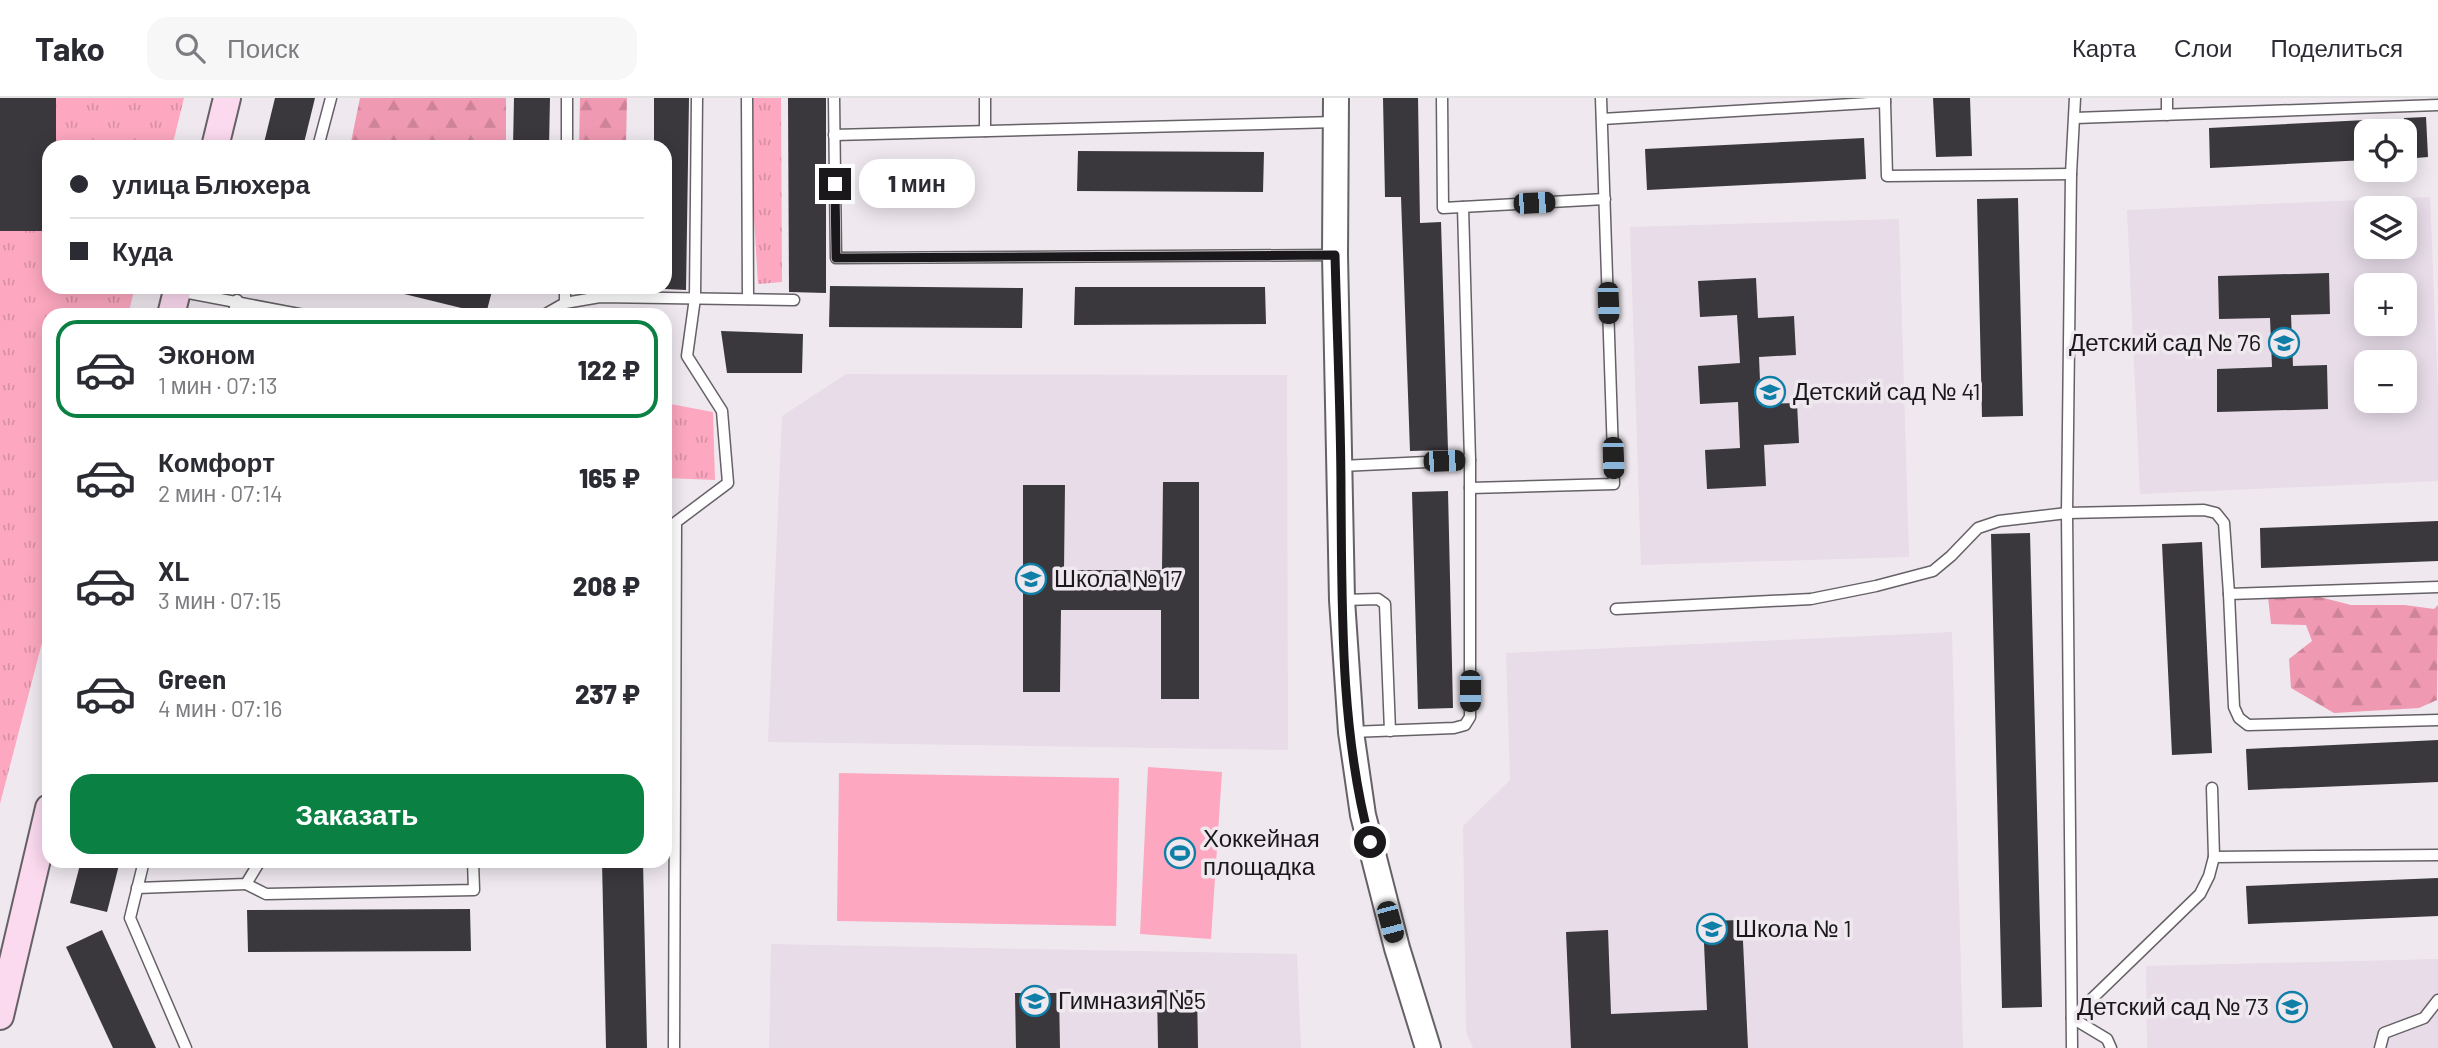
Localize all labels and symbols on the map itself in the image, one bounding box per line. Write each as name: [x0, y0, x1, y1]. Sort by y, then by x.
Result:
callout: 1 мин: [860, 160, 975, 208]
route end: [819, 168, 851, 200]
car: [1513, 191, 1556, 215]
car: [1597, 282, 1620, 324]
school or university icon: Детский сад № 76: [2267, 326, 2301, 360]
place label: Детский сад № 76: [2069, 327, 2261, 356]
school or university icon: Детский сад № 41: [1753, 375, 1787, 409]
place label: Детский сад № 41: [1793, 376, 1981, 405]
car: [1602, 437, 1625, 479]
car: [1423, 450, 1466, 472]
school or university icon: Школа № 17: [1014, 562, 1048, 596]
place label: Школа № 17: [1054, 563, 1182, 592]
car: [1460, 670, 1481, 712]
place label: Хоккейная площадка: [1203, 823, 1320, 880]
route start: [1354, 826, 1386, 858]
sports icon: Хоккейная площадка: [1163, 836, 1197, 870]
car: [1375, 899, 1406, 945]
school or university icon: Школа № 1: [1695, 912, 1729, 946]
place label: Школа № 1: [1735, 913, 1852, 942]
school or university icon: Гимназия №5: [1018, 984, 1052, 1018]
place label: Гимназия №5: [1058, 985, 1206, 1014]
school or university icon: Детский сад № 73: [2275, 990, 2309, 1024]
place label: Детский сад № 73: [2077, 991, 2269, 1020]

